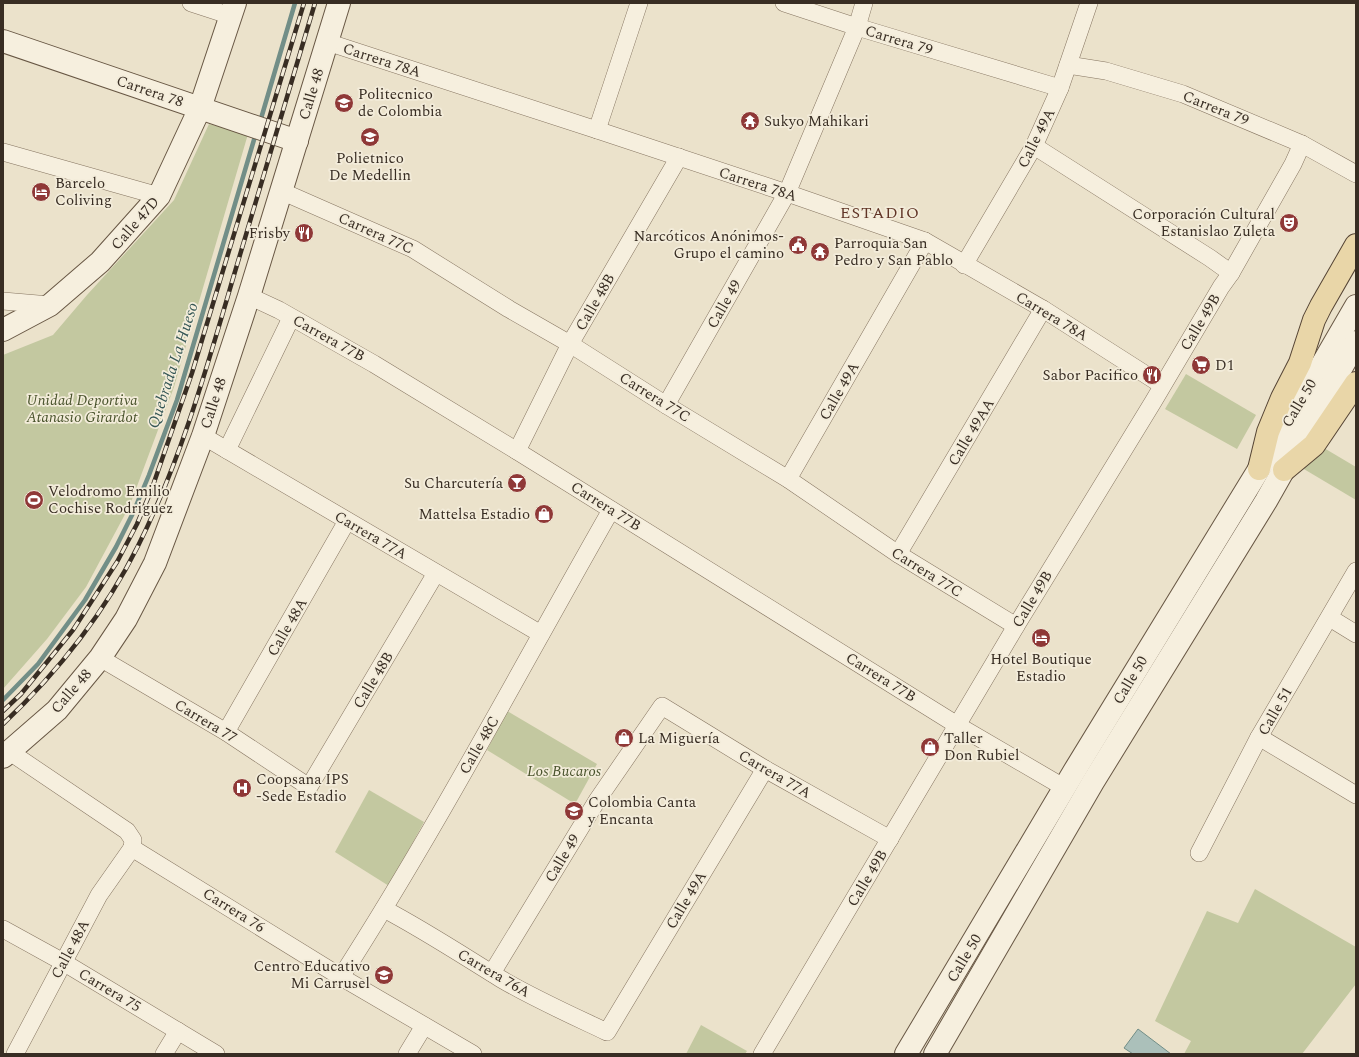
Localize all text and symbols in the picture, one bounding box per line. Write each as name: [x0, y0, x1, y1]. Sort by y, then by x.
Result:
street label: Carrera 79: [862, 19, 935, 62]
street label: Carrera 78A: [340, 37, 424, 84]
street label: Calle 48: [293, 65, 330, 123]
street label: Carrera 78: [113, 69, 186, 114]
place label: Politecnico de Colombia: [358, 83, 443, 123]
street label: Carrera 79: [1179, 85, 1252, 132]
school or university icon: Politecnico de Colombia: [333, 92, 355, 114]
street label: Calle 49A: [1012, 104, 1061, 172]
temple icon: Sukyo Mahikari: [739, 110, 761, 132]
place label: Sukyo Mahikari: [764, 110, 869, 133]
school or university icon: Polietnico De Medellin: [359, 126, 381, 148]
place label: Polietnico De Medellin: [329, 147, 411, 187]
street label: Carrera 78A: [716, 161, 800, 208]
place label: Barcelo Coliving: [55, 172, 112, 212]
hotel icon: Barcelo Coliving: [30, 181, 52, 203]
street label: Calle 47D: [106, 191, 165, 255]
district label: ESTADIO: [840, 201, 920, 225]
place label: Corporación Cultural Estanislao Zuleta: [1132, 203, 1276, 243]
street label: Carrera 77C: [334, 207, 417, 260]
theatre icon: Corporación Cultural Estanislao Zuleta: [1278, 212, 1300, 234]
place label: Frisby: [249, 222, 291, 245]
restaurant icon: Frisby: [293, 222, 315, 244]
place label: Narcóticos Anónimos- Grupo el camino: [634, 225, 784, 265]
place label: Parroquia San Pedro y San Pablo: [834, 232, 953, 272]
public building icon: Narcóticos Anónimos- Grupo el camino: [787, 234, 809, 256]
temple icon: Parroquia San Pedro y San Pablo: [809, 241, 831, 263]
street label: Calle 48B: [570, 269, 621, 335]
street label: Calle 49: [701, 276, 748, 333]
street label: Carrera 78A: [1011, 286, 1092, 347]
street label: Calle 49B: [1174, 289, 1227, 355]
water label: Quebrada La Hueso: [141, 299, 205, 431]
street label: Carrera 77B: [288, 309, 369, 368]
supermarket icon: D1: [1190, 354, 1212, 376]
place label: D1: [1215, 354, 1234, 377]
street label: Calle 49A: [813, 358, 865, 425]
place label: Sabor Pacifico: [1043, 364, 1138, 387]
restaurant icon: Sabor Pacifico: [1141, 364, 1163, 386]
street label: Carrera 77C: [615, 366, 695, 429]
street label: Calle 48: [194, 374, 233, 432]
street label: Calle 50: [1276, 375, 1323, 432]
park label: Unidad Deportiva Atanasio Girardot: [25, 389, 138, 429]
street label: Calle 49AA: [942, 394, 1001, 470]
place label: Su Charcutería: [404, 472, 504, 495]
bar icon: Su Charcutería: [506, 472, 528, 494]
street label: Carrera 77B: [566, 476, 646, 537]
place label: Velodromo Emilio Cochise Rodriguez: [48, 480, 173, 520]
sports icon: Velodromo Emilio Cochise Rodriguez: [23, 489, 45, 511]
place label: Mattelsa Estadio: [418, 503, 530, 526]
shop icon: Mattelsa Estadio: [533, 503, 555, 525]
street label: Carrera 77A: [330, 505, 412, 566]
street label: Carrera 77C: [887, 541, 967, 604]
street label: Calle 49B: [1006, 566, 1059, 632]
street label: Calle 48A: [261, 594, 313, 661]
hotel icon: Hotel Boutique Estadio: [1030, 627, 1052, 649]
street label: Calle 48B: [347, 647, 400, 713]
street label: Carrera 77B: [841, 647, 921, 708]
place label: Hotel Boutique Estadio: [990, 648, 1092, 688]
street label: Calle 50: [1107, 652, 1154, 709]
street label: Calle 48: [45, 664, 97, 719]
street label: Calle 51: [1252, 683, 1299, 740]
street label: Carrera 77: [170, 694, 241, 749]
street label: Calle 48C: [454, 712, 505, 779]
shop icon: La Miguería: [613, 727, 635, 749]
place label: La Miguería: [638, 727, 720, 750]
place label: Taller Don Rubiel: [944, 727, 1019, 767]
shop icon: Taller Don Rubiel: [919, 736, 941, 758]
street label: Carrera 77A: [734, 744, 816, 805]
park label: Los Bucaros: [527, 760, 602, 783]
place label: Coopsana IPS -Sede Estadio: [256, 768, 349, 808]
hospital icon: Coopsana IPS -Sede Estadio: [231, 777, 253, 799]
place label: Colombia Canta y Encanta: [587, 791, 697, 831]
school or university icon: Colombia Canta y Encanta: [563, 800, 585, 822]
street label: Calle 49: [539, 830, 586, 887]
street label: Calle 49B: [841, 845, 894, 911]
street label: Calle 49A: [660, 867, 713, 934]
street label: Carrera 76: [198, 882, 270, 939]
street label: Calle 48A: [45, 915, 96, 983]
street label: Calle 50: [941, 930, 988, 987]
street label: Carrera 76A: [453, 943, 535, 1004]
place label: Centro Educativo Mi Carrusel: [253, 955, 370, 995]
street label: Carrera 75: [74, 963, 145, 1018]
school or university icon: Centro Educativo Mi Carrusel: [373, 964, 395, 986]

